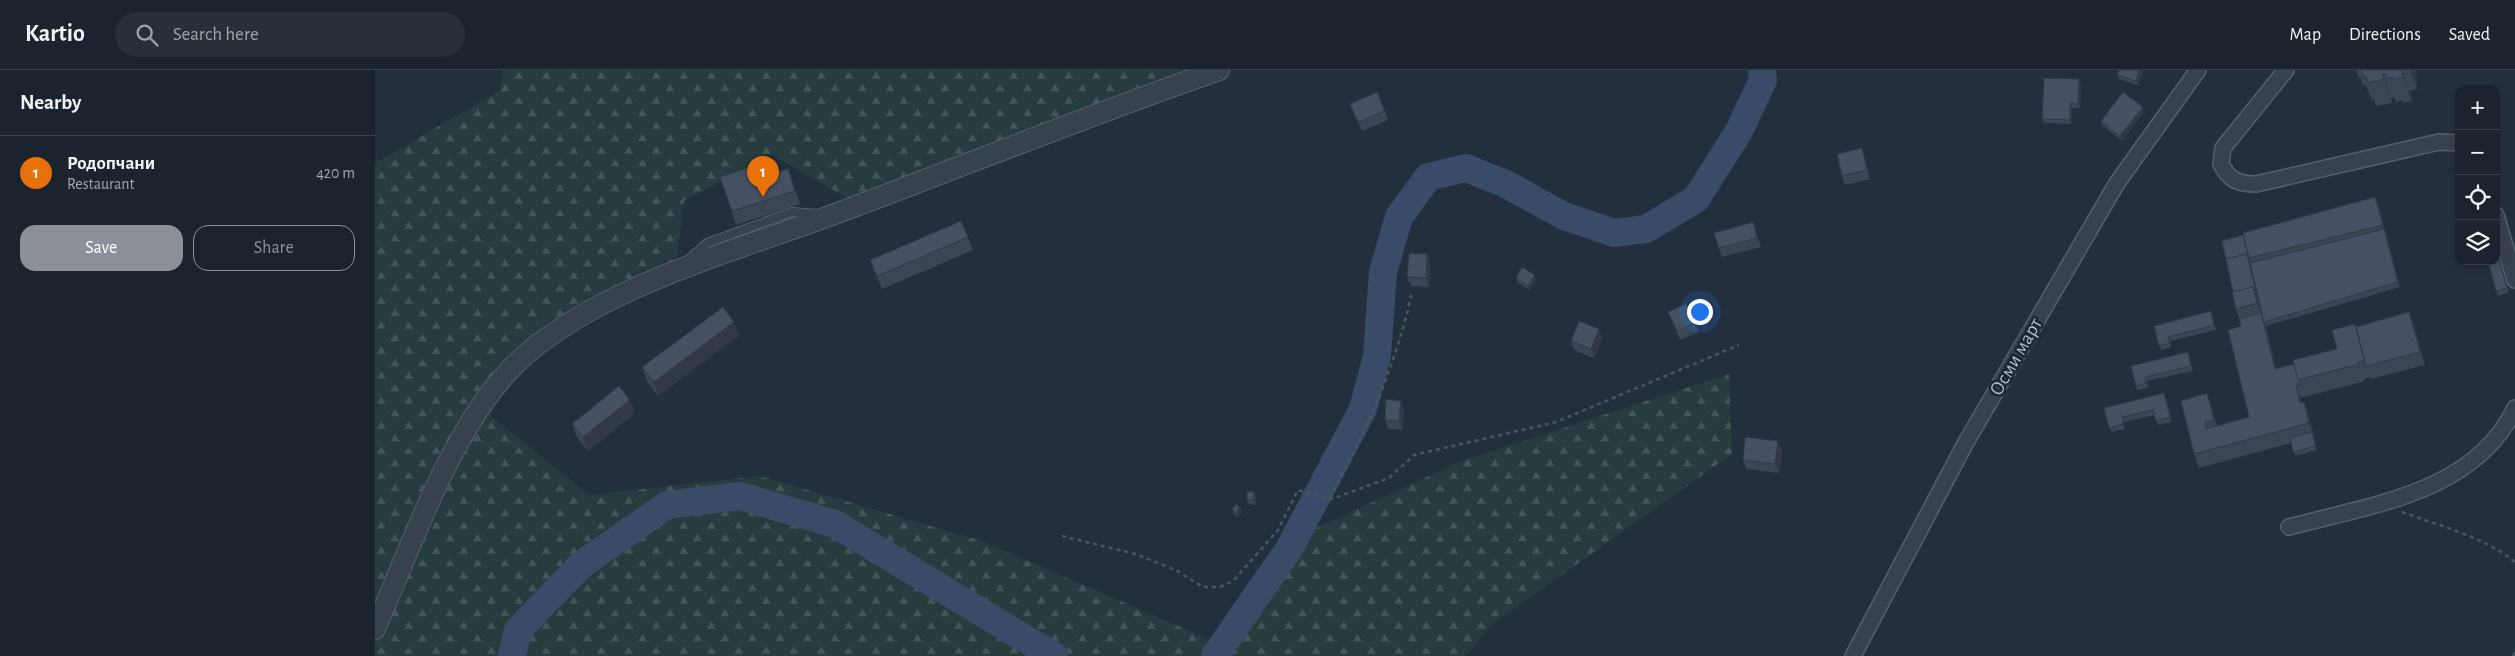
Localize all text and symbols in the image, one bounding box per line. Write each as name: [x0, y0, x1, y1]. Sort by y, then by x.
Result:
search box: [115, 12, 465, 57]
icon: search: [133, 21, 161, 49]
text: Kartio: [25, 22, 85, 46]
text: Search here: [173, 25, 259, 44]
text: Map: [2290, 26, 2321, 44]
text: Directions: [2349, 26, 2421, 44]
text: Saved: [2449, 26, 2490, 44]
map controls: [2455, 85, 2500, 265]
button: +: [2455, 85, 2500, 130]
text: Nearby: [20, 92, 81, 113]
button: −: [2455, 130, 2500, 175]
text: Родопчани: [67, 154, 155, 173]
pin: 1: [747, 156, 779, 197]
text: 1: [33, 165, 39, 181]
text: 420 m: [316, 165, 355, 181]
button: locate: [2455, 175, 2500, 220]
text: Restaurant: [67, 176, 135, 192]
button: layers: [2455, 220, 2500, 265]
button: Save: [20, 225, 183, 271]
button: Share: [193, 225, 355, 271]
your location: [1687, 299, 1713, 325]
street label: Осми март: [1986, 314, 2047, 399]

